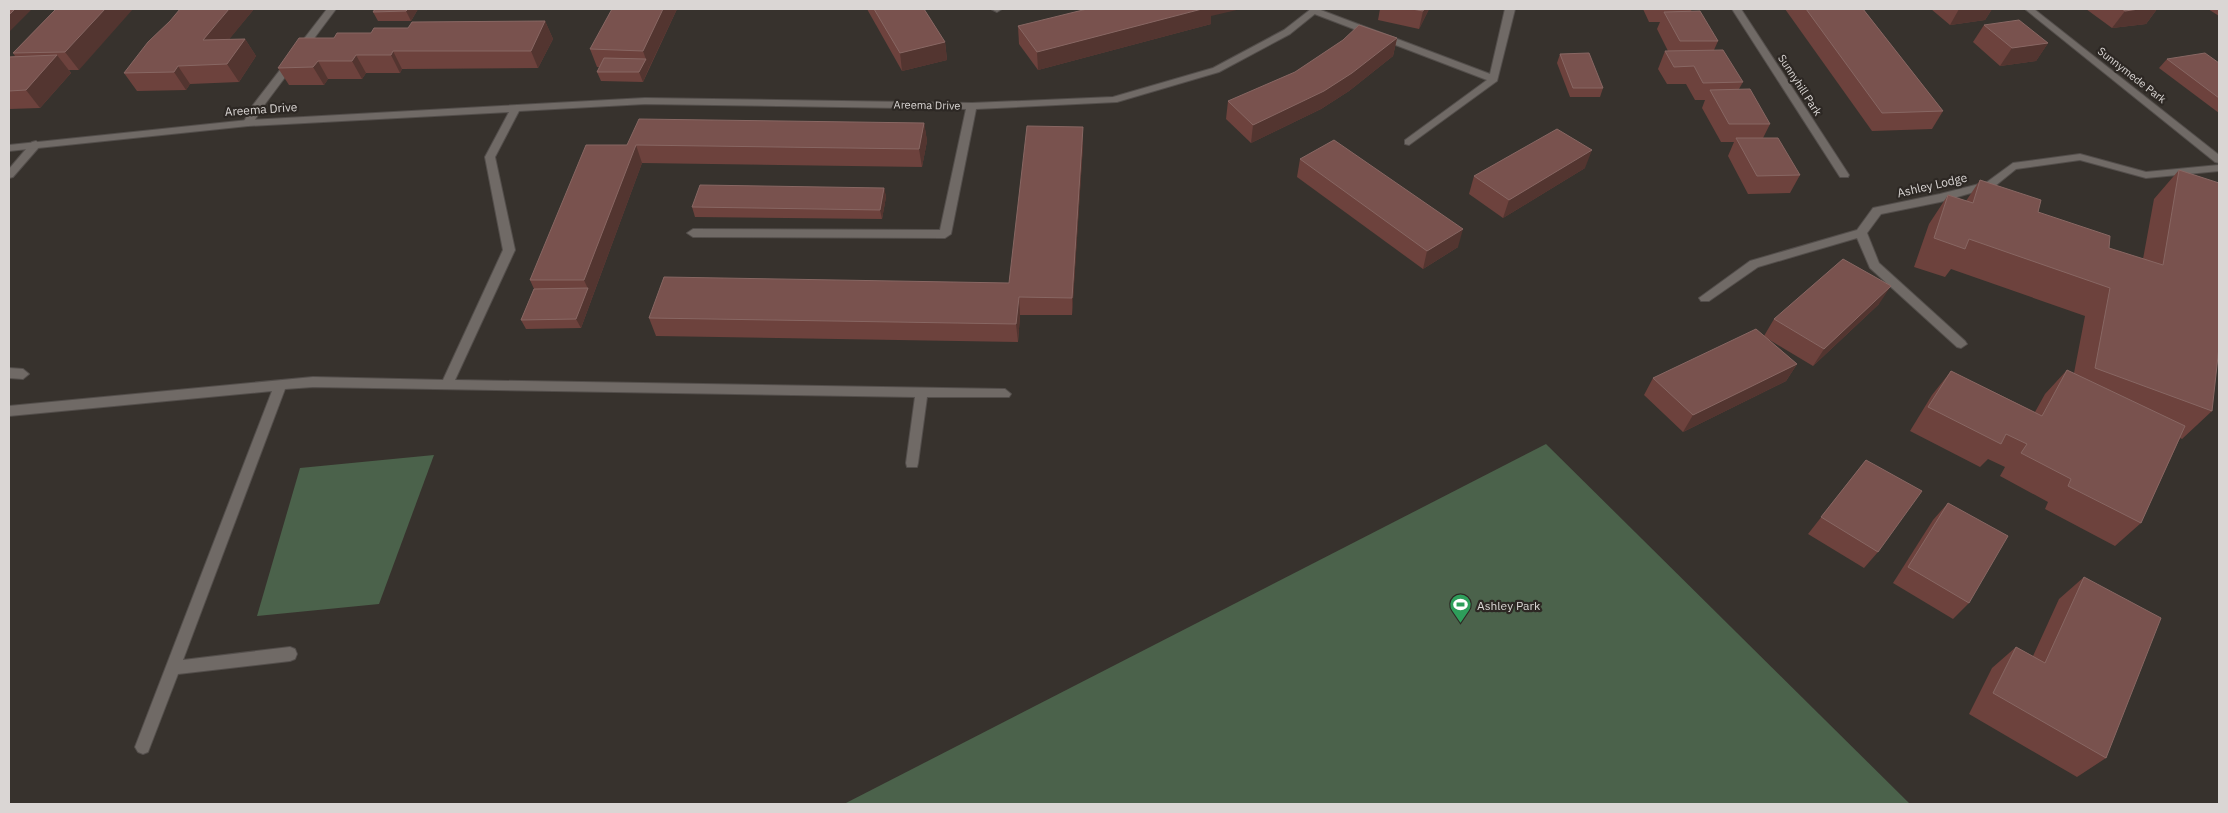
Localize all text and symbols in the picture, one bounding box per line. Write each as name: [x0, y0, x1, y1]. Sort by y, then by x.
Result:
street label: Sunnymede Park: [2095, 44, 2169, 106]
street label: Sunnyhill Park: [1775, 52, 1825, 118]
street label: Areema Drive: [894, 97, 960, 113]
street label: Areema Drive: [224, 99, 298, 119]
street label: Ashley Lodge: [1896, 170, 1969, 200]
sports icon: Ashley Park: [1449, 593, 1473, 624]
place label: Ashley Park: [1477, 598, 1541, 613]

